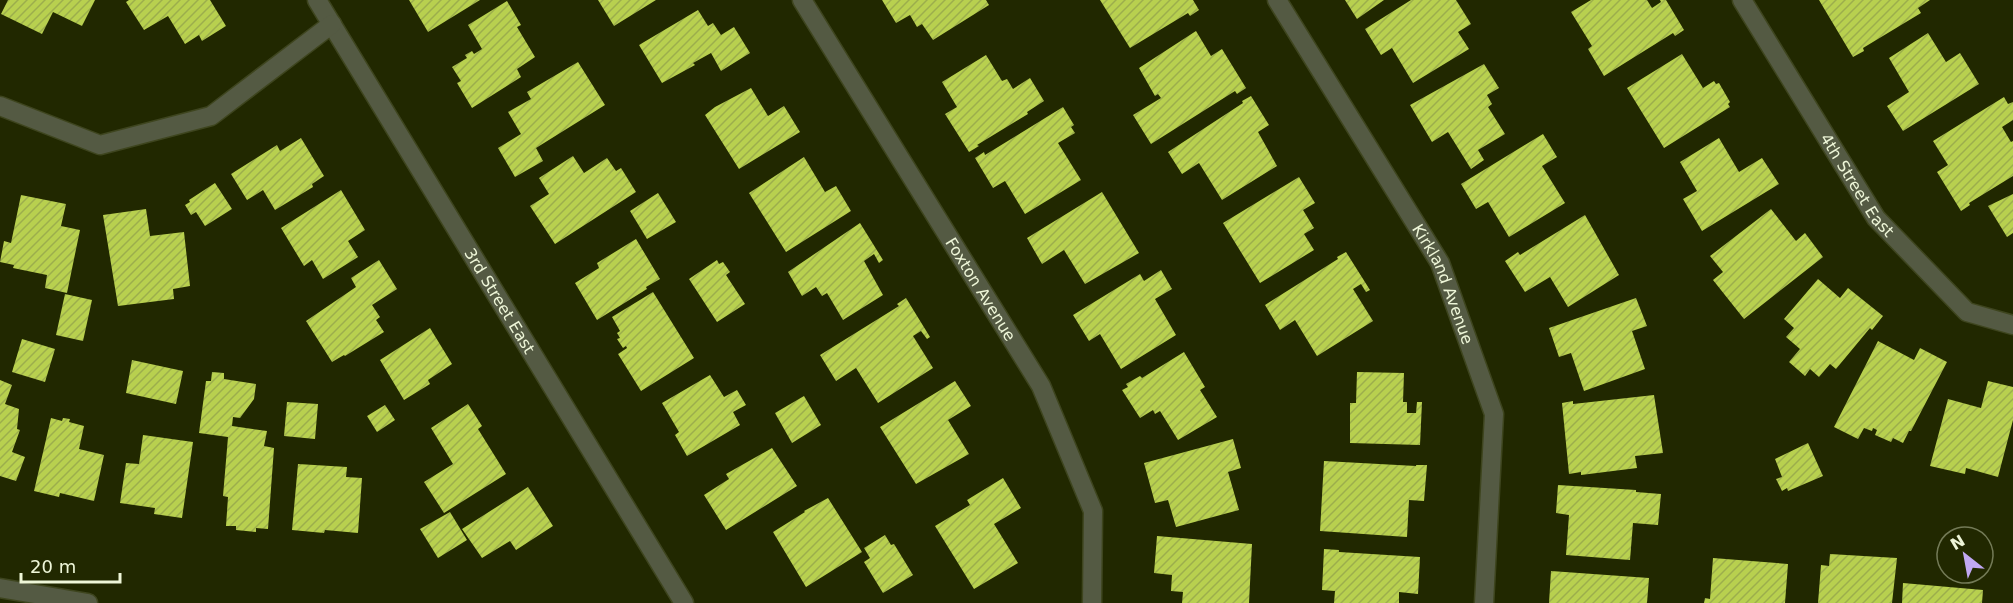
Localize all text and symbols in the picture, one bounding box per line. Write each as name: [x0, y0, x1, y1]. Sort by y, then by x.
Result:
street label: 4th Street East: [1817, 130, 1898, 240]
street label: Kirkland Avenue: [1409, 220, 1478, 347]
street label: Foxton Avenue: [942, 234, 1020, 344]
street label: 3rd Street East: [461, 244, 539, 357]
north arrow: [1935, 525, 1995, 585]
text: N: [1947, 531, 1968, 554]
scale bar: [21, 546, 120, 584]
text: 20 m: [30, 556, 76, 577]

